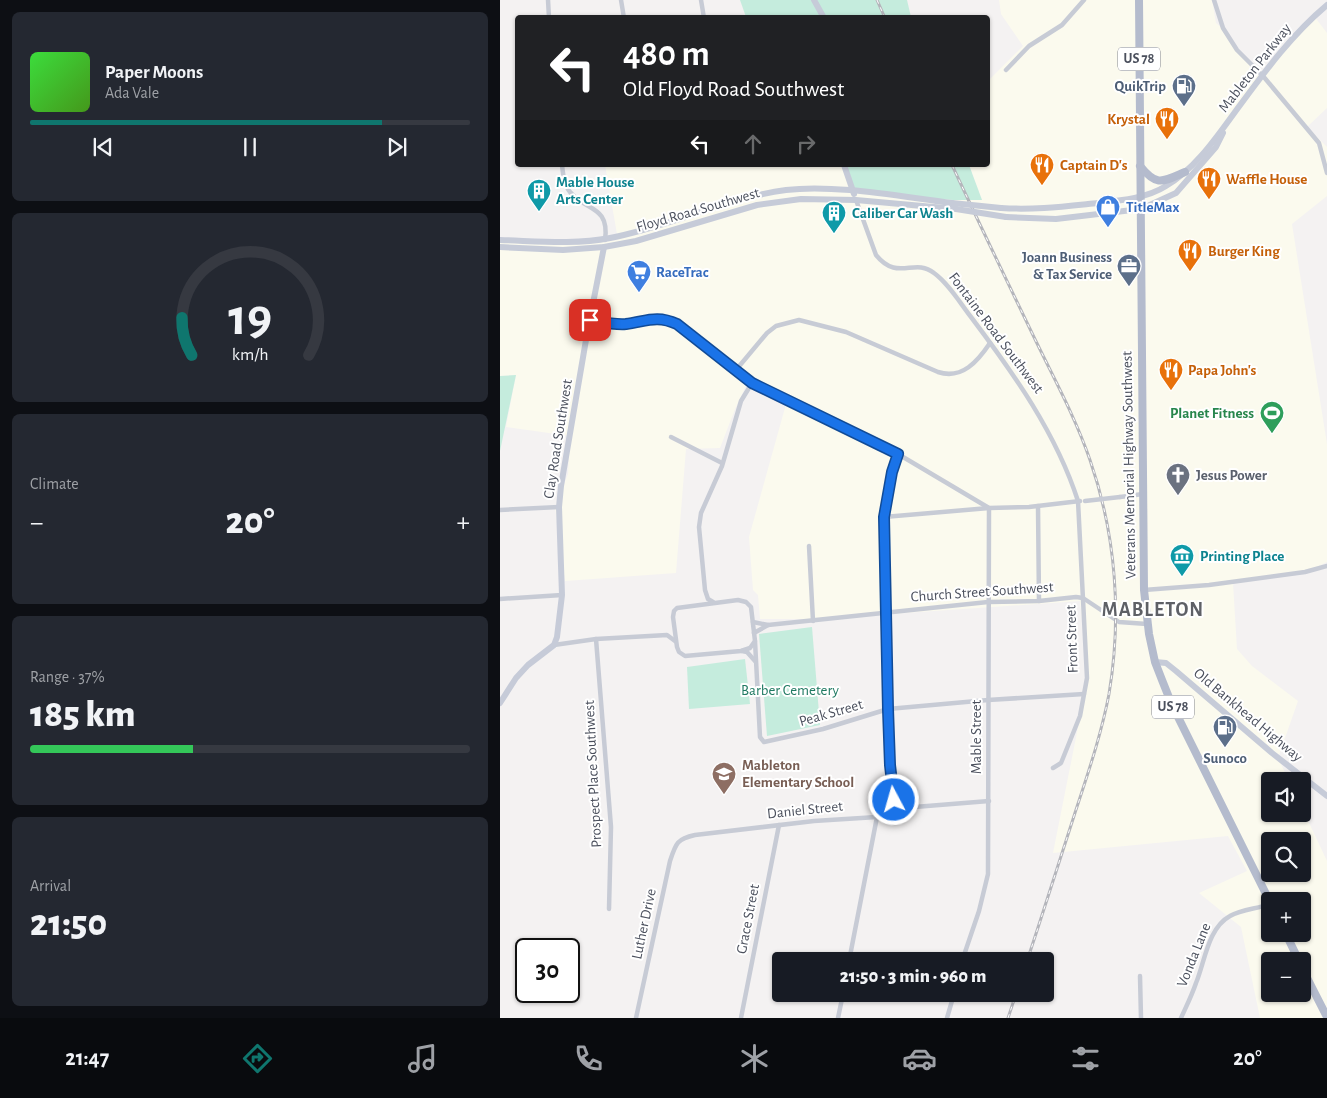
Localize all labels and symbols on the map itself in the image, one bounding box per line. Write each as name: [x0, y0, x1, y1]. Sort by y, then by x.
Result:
street label: Mableton Parkway: [1216, 20, 1294, 115]
road number: US 78: [1118, 48, 1160, 70]
fuel station icon: QuikTrip: [1171, 73, 1197, 107]
place label: QuikTrip: [1115, 79, 1166, 94]
restaurant icon: Krystal: [1154, 106, 1180, 140]
place label: Krystal: [1107, 112, 1150, 127]
restaurant icon: Captain D's: [1029, 152, 1055, 186]
place label: Captain D's: [1060, 158, 1128, 173]
restaurant icon: Waffle House: [1196, 166, 1222, 200]
place label: Waffle House: [1226, 172, 1307, 187]
place label: Mable House Arts Center: [556, 175, 634, 207]
building icon: Mable House Arts Center: [526, 178, 552, 212]
street label: Floyd Road Southwest: [635, 185, 761, 235]
shop icon: TitleMax: [1095, 194, 1121, 228]
building icon: Caliber Car Wash: [821, 200, 847, 234]
place label: TitleMax: [1126, 200, 1180, 215]
place label: Caliber Car Wash: [852, 206, 953, 221]
restaurant icon: Burger King: [1177, 238, 1203, 272]
place label: Burger King: [1208, 244, 1280, 259]
place label: Joann Business & Tax Service: [1022, 250, 1112, 282]
office icon: Joann Business & Tax Service: [1116, 253, 1142, 287]
supermarket icon: RaceTrac: [626, 259, 652, 293]
place label: RaceTrac: [656, 265, 709, 280]
street label: Fontaine Road Southwest: [946, 270, 1046, 396]
pin: [569, 299, 611, 341]
street label: Veterans Memorial Highway Southwest: [1120, 351, 1138, 579]
restaurant icon: Papa John's: [1158, 357, 1184, 391]
place label: Papa John's: [1188, 363, 1257, 378]
street label: Clay Road Southwest: [541, 378, 575, 500]
sports icon: Planet Fitness: [1259, 400, 1285, 434]
place label: Planet Fitness: [1170, 406, 1254, 421]
church icon: Jesus Power: [1165, 462, 1191, 496]
place label: Jesus Power: [1196, 468, 1268, 483]
museum icon: Printing Place: [1169, 543, 1195, 577]
place label: Printing Place: [1200, 549, 1284, 564]
street label: Church Street Southwest: [910, 580, 1054, 604]
district label: MABLETON: [1102, 600, 1204, 620]
street label: Front Street: [1063, 604, 1081, 673]
street label: Old Bankhead Highway: [1191, 665, 1306, 765]
park label: Barber Cemetery: [741, 683, 840, 698]
road number: US 78: [1152, 696, 1194, 719]
street label: Peak Street: [797, 697, 865, 729]
street label: Mable Street: [969, 699, 984, 774]
street label: Prospect Place Southwest: [582, 700, 604, 848]
fuel station icon: Sunoco: [1212, 714, 1238, 748]
place label: Sunoco: [1203, 751, 1247, 766]
place label: Mableton Elementary School: [742, 758, 854, 790]
school or university icon: Mableton Elementary School: [711, 761, 737, 795]
position arrow: [867, 773, 919, 825]
street label: Daniel Street: [766, 799, 844, 821]
street label: Grace Street: [734, 883, 762, 955]
street label: Luther Drive: [629, 887, 659, 961]
street label: Vonda Lane: [1174, 921, 1214, 989]
speed limit sign: 30: [515, 938, 580, 1003]

